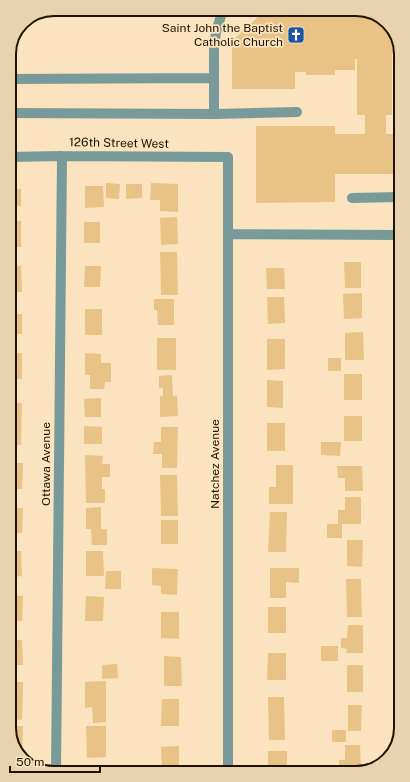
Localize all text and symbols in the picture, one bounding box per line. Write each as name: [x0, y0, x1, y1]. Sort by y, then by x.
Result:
place label: Saint John the Baptist Catholic Church: [162, 21, 283, 49]
church icon: Saint John the Baptist Catholic Church: [286, 25, 306, 45]
street label: 126th Street West: [69, 135, 169, 151]
street label: Natchez Avenue: [208, 419, 222, 509]
street label: Ottawa Avenue: [39, 422, 53, 506]
scale bar: [10, 748, 100, 774]
text: 50 m: [16, 755, 44, 769]

